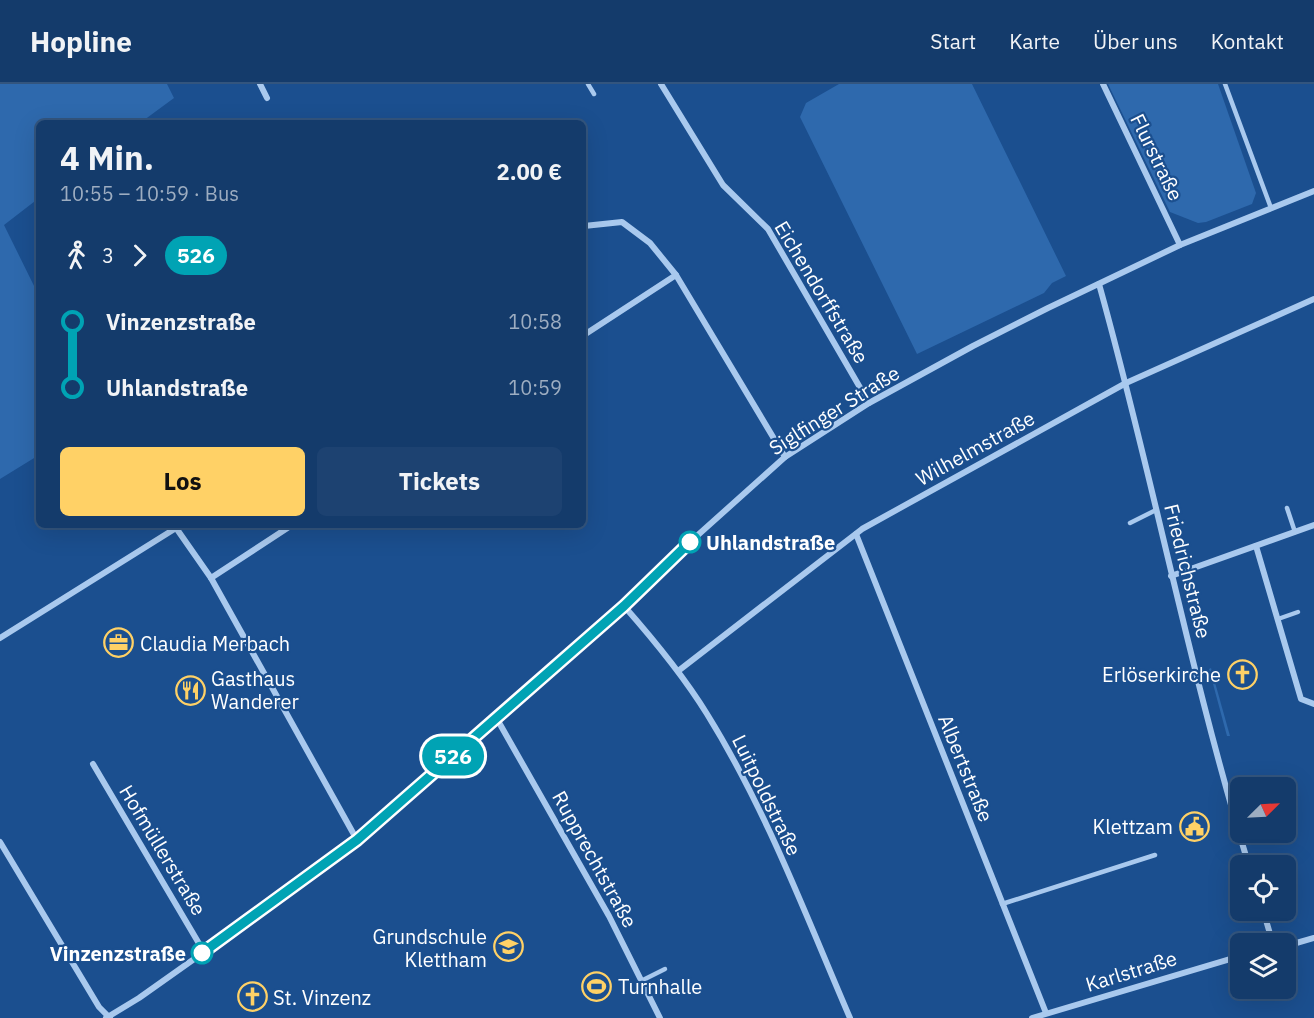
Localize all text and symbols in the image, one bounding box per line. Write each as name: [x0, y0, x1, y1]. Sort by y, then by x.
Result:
text: Hopline: [30, 23, 132, 60]
text: Start: [930, 27, 976, 55]
text: Karte: [1009, 27, 1060, 55]
text: Über uns: [1093, 27, 1178, 55]
text: Kontakt: [1211, 27, 1284, 55]
street label: Flurstraße: [1124, 109, 1190, 205]
text: 4 Min.: [60, 136, 154, 179]
text: 2.00 €: [497, 157, 562, 186]
text: 10:55 – 10:59 · Bus: [60, 180, 239, 207]
street label: Eichendorffstraße: [769, 216, 875, 368]
icon: walk: [60, 239, 93, 272]
icon: forward: [123, 239, 156, 272]
text: 526: [177, 241, 215, 269]
text: 3: [102, 242, 114, 269]
text: Vinzenzstraße: [106, 307, 256, 336]
text: 10:58: [508, 308, 562, 335]
street label: Siglfinger Straße: [764, 359, 904, 461]
text: Uhlandstraße: [106, 373, 248, 402]
text: 10:59: [508, 374, 562, 401]
street label: Wilhelmstraße: [911, 404, 1039, 492]
button: Los: [60, 447, 305, 516]
button: Tickets: [317, 447, 562, 516]
street label: Friedrichstraße: [1158, 501, 1218, 641]
place label: Uhlandstraße: [706, 529, 835, 556]
marker: Uhlandstraße: [679, 531, 701, 553]
office icon: Claudia Merbach: [103, 627, 135, 659]
place label: Claudia Merbach: [140, 630, 290, 657]
church icon: Erlöserkirche: [1226, 658, 1258, 690]
place label: Erlöserkirche: [1102, 661, 1221, 688]
place label: Gasthaus Wanderer: [211, 665, 299, 715]
restaurant icon: Gasthaus Wanderer: [174, 674, 206, 706]
street label: Albertstraße: [932, 710, 1000, 826]
street label: Luitpoldstraße: [726, 730, 808, 860]
line badge: 526: [418, 736, 488, 776]
text: 526: [434, 742, 472, 770]
north arrow: [1230, 777, 1296, 843]
map controls: [1230, 777, 1296, 999]
street label: Hofmüllerstraße: [113, 780, 213, 920]
street label: Rupprechtstraße: [546, 786, 644, 932]
public building icon: Klettzam: [1178, 810, 1210, 842]
place label: Klettzam: [1093, 813, 1173, 840]
button: locate: [1230, 855, 1296, 921]
place label: Grundschule Klettham: [373, 923, 487, 973]
school or university icon: Grundschule Klettham: [492, 931, 524, 963]
button: layers: [1230, 933, 1296, 999]
place label: Vinzenzstraße: [50, 940, 186, 967]
marker: Vinzenzstraße: [191, 942, 213, 964]
street label: Karlstraße: [1082, 944, 1180, 998]
sports icon: Turnhalle: [581, 970, 613, 1002]
place label: Turnhalle: [618, 973, 702, 1000]
church icon: St. Vinzenz: [236, 981, 268, 1013]
place label: St. Vinzenz: [273, 984, 371, 1011]

